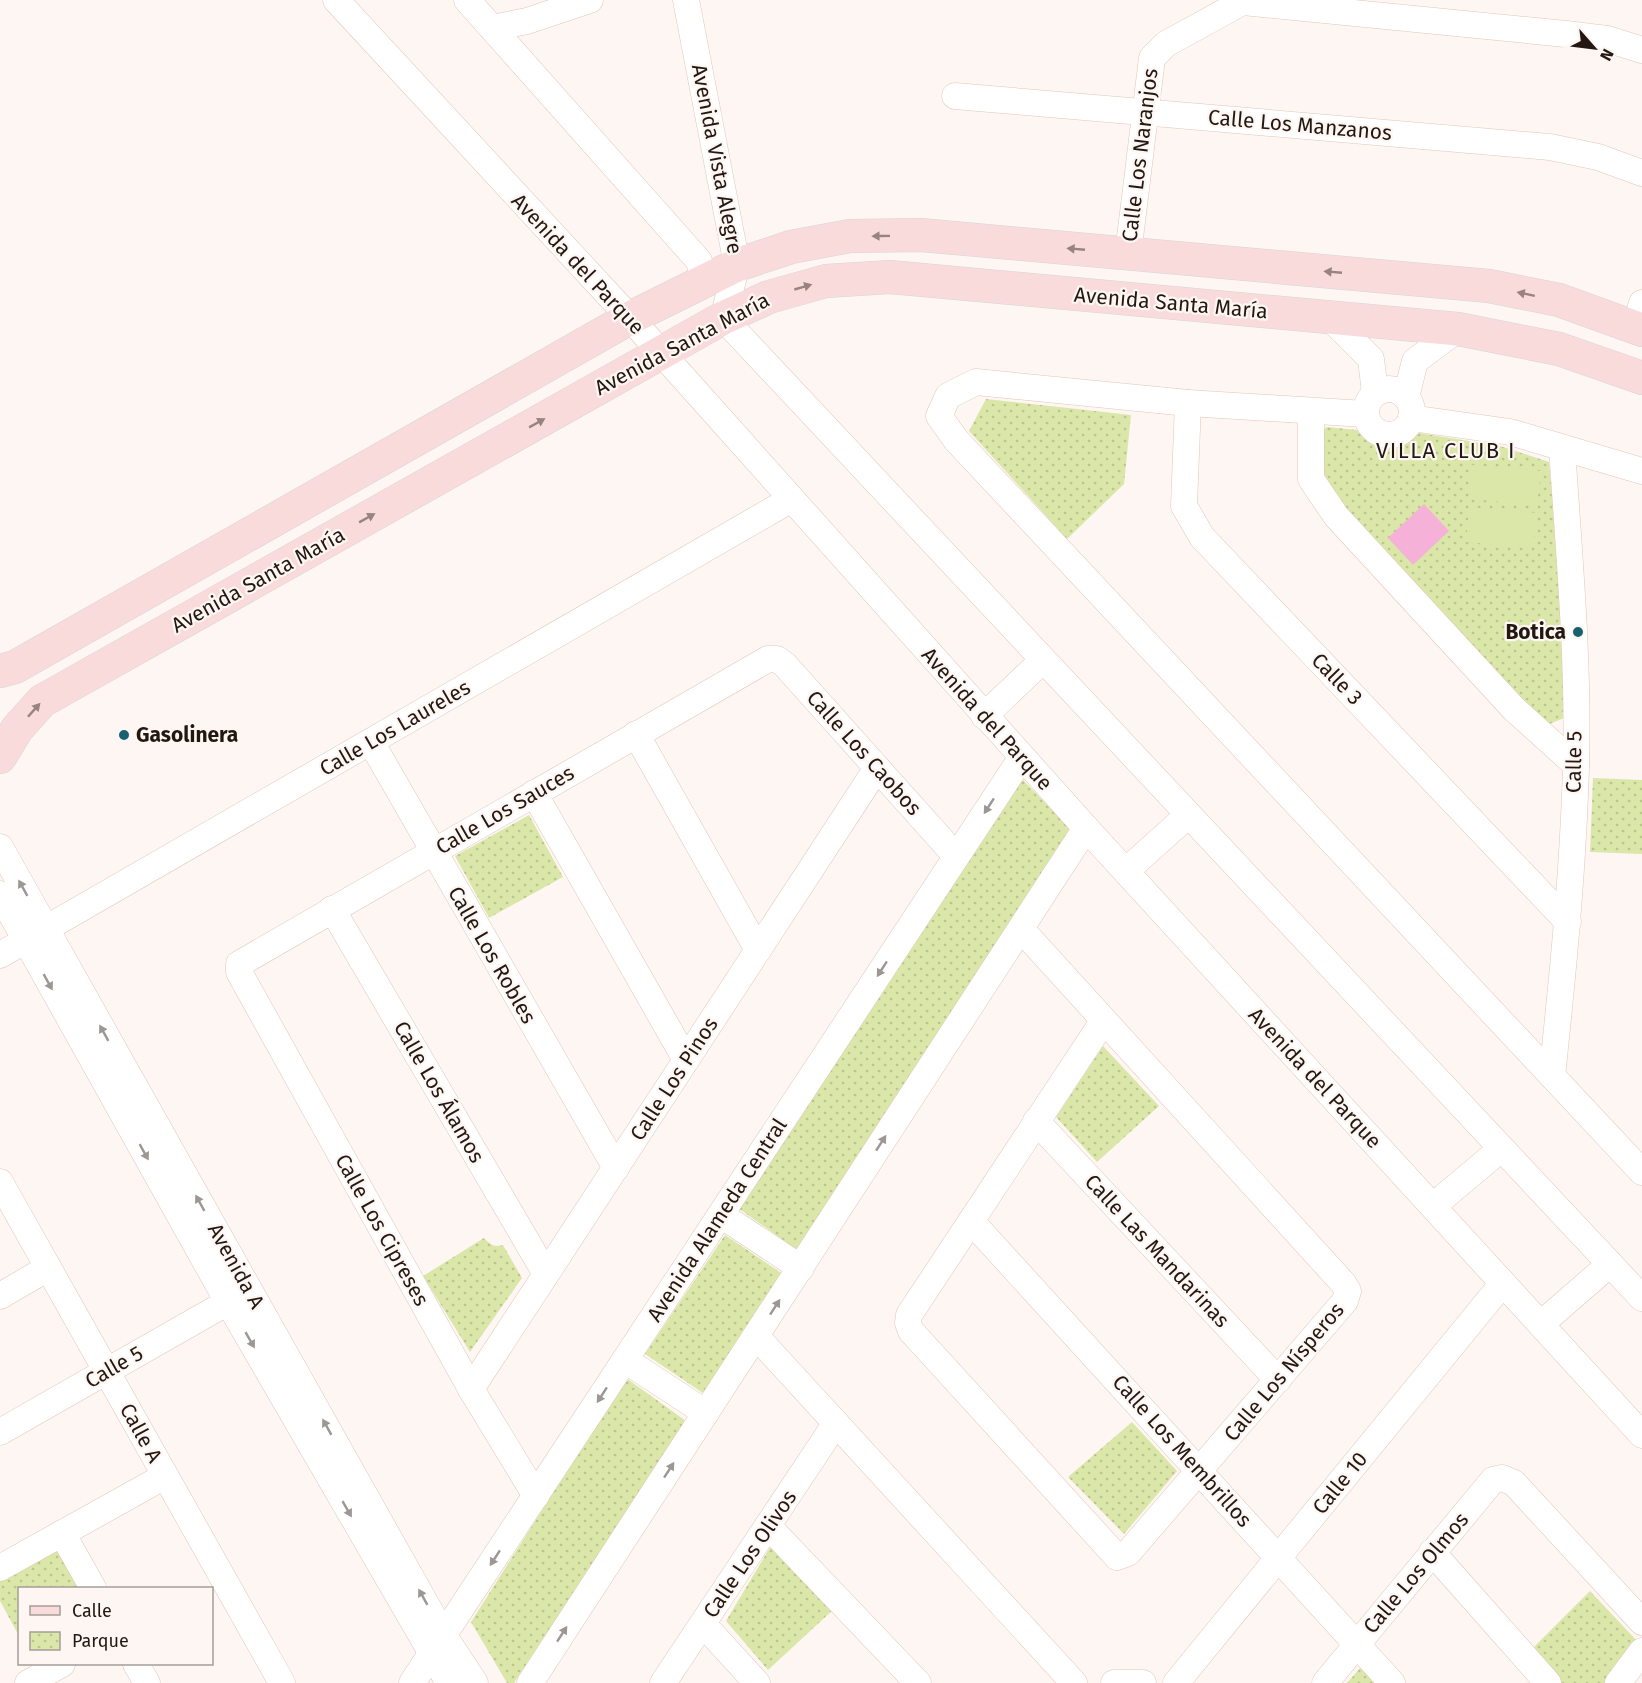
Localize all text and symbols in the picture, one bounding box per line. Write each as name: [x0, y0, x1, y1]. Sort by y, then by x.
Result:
north arrow: [1564, 18, 1624, 78]
text: N: [1596, 46, 1618, 64]
street label: Avenida Vista Alegre: [686, 62, 748, 256]
street label: Calle Los Naranjos: [1116, 67, 1164, 243]
street label: Calle Los Manzanos: [1207, 104, 1393, 146]
street label: Avenida del Parque: [506, 188, 650, 340]
one-way arrow: [872, 231, 891, 240]
one-way arrow: [1066, 244, 1085, 254]
one-way arrow: [1323, 267, 1342, 277]
one-way arrow: [794, 282, 812, 291]
street label: Avenida Santa María: [1073, 282, 1269, 324]
street label: Avenida Santa María: [590, 287, 774, 401]
one-way arrow: [1517, 288, 1536, 298]
one-way arrow: [528, 418, 545, 428]
district label: VILLA CLUB I: [1376, 437, 1516, 464]
one-way arrow: [358, 513, 375, 523]
street label: Avenida Santa María: [167, 522, 349, 638]
place label: Botica: [1505, 619, 1566, 645]
marker: Botica: [1571, 625, 1585, 639]
street label: Avenida del Parque: [916, 642, 1058, 796]
street label: Calle 3: [1306, 648, 1368, 710]
street label: Calle Los Laureles: [315, 674, 475, 782]
street label: Calle Los Caobos: [801, 685, 927, 821]
one-way arrow: [27, 702, 41, 717]
place label: Gasolinera: [136, 722, 238, 748]
marker: Gasolinera: [117, 728, 131, 742]
street label: Calle 5: [1560, 731, 1588, 793]
street label: Calle Los Sauces: [431, 760, 579, 860]
one-way arrow: [984, 798, 995, 814]
one-way arrow: [18, 880, 28, 897]
street label: Calle Los Robles: [442, 882, 542, 1028]
one-way arrow: [877, 961, 888, 977]
one-way arrow: [43, 974, 53, 991]
street label: Avenida del Parque: [1243, 1002, 1387, 1154]
street label: Calle Los Pinos: [624, 1012, 724, 1146]
street label: Calle Los Álamos: [388, 1017, 490, 1168]
one-way arrow: [99, 1024, 109, 1041]
street label: Avenida Alameda Central: [641, 1113, 793, 1327]
one-way arrow: [875, 1136, 887, 1152]
one-way arrow: [138, 1144, 149, 1160]
street label: Calle Los Cipreses: [329, 1149, 435, 1311]
street label: Calle Las Mandarinas: [1079, 1169, 1235, 1333]
one-way arrow: [195, 1194, 205, 1211]
street label: Avenida A: [202, 1219, 270, 1313]
street label: Calle Los Nísperos: [1218, 1297, 1350, 1447]
one-way arrow: [769, 1299, 780, 1315]
one-way arrow: [245, 1332, 255, 1349]
street label: Calle 5: [80, 1340, 148, 1394]
street label: Calle Los Membrillos: [1107, 1369, 1257, 1533]
one-way arrow: [597, 1387, 608, 1404]
street label: Calle A: [114, 1399, 168, 1467]
one-way arrow: [322, 1419, 332, 1436]
street label: Calle 10: [1307, 1447, 1373, 1519]
one-way arrow: [663, 1462, 674, 1479]
street label: Calle Los Olivos: [698, 1485, 802, 1623]
one-way arrow: [342, 1501, 353, 1517]
street label: Calle Los Olmos: [1358, 1507, 1474, 1639]
one-way arrow: [490, 1550, 501, 1566]
legend: [18, 1587, 213, 1665]
one-way arrow: [418, 1588, 428, 1605]
text: Calle: [72, 1600, 112, 1622]
one-way arrow: [557, 1626, 568, 1642]
text: Parque: [72, 1630, 129, 1652]

